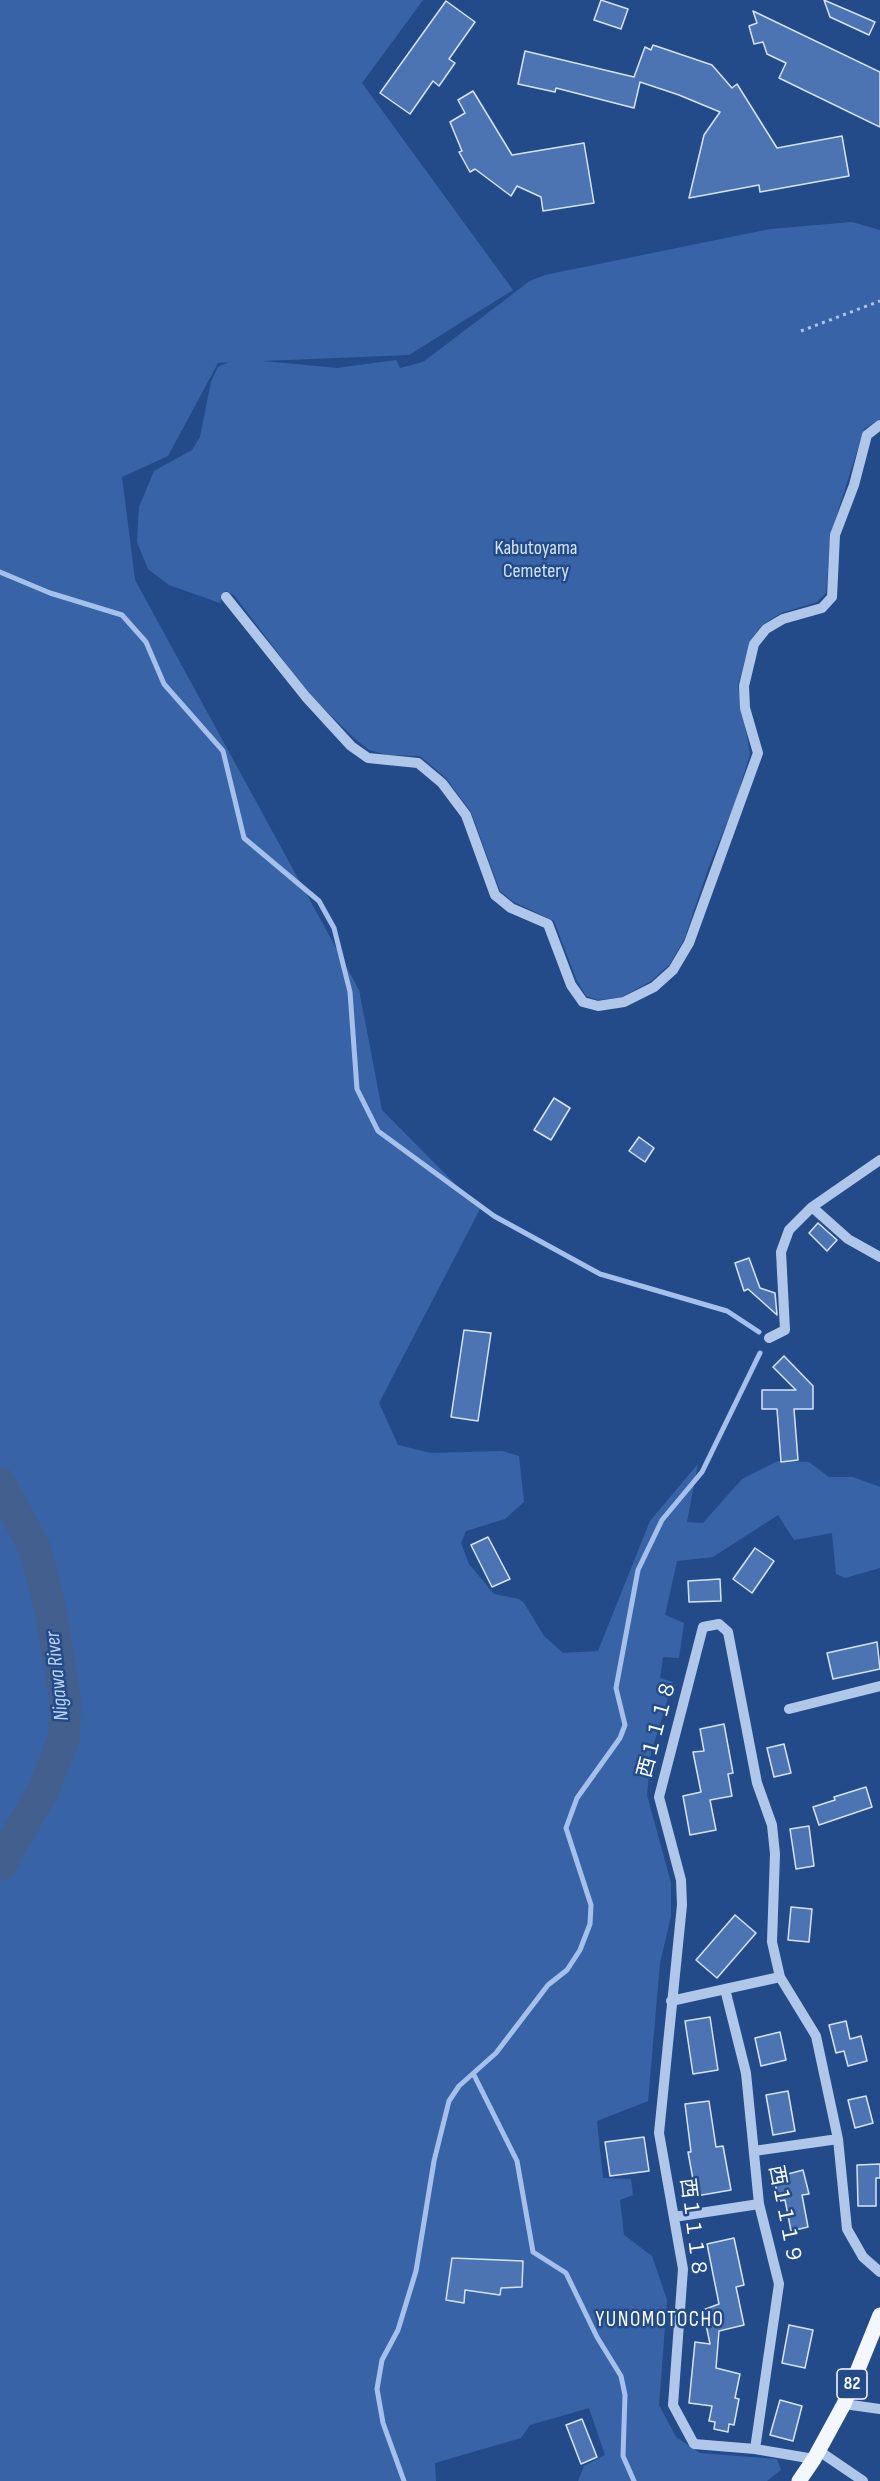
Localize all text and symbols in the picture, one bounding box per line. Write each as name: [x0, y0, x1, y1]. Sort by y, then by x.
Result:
park label: Kabutoyama Cemetery: [494, 537, 578, 584]
water label: Nigawa River: [41, 1630, 75, 1722]
street label: 西１１１８: [633, 1678, 683, 1780]
street label: 西１１１９: [763, 2164, 805, 2266]
street label: 西１１１８: [674, 2177, 710, 2279]
district label: YUNOMOTOCHO: [596, 2308, 724, 2334]
road number: 82: [837, 2369, 867, 2399]

